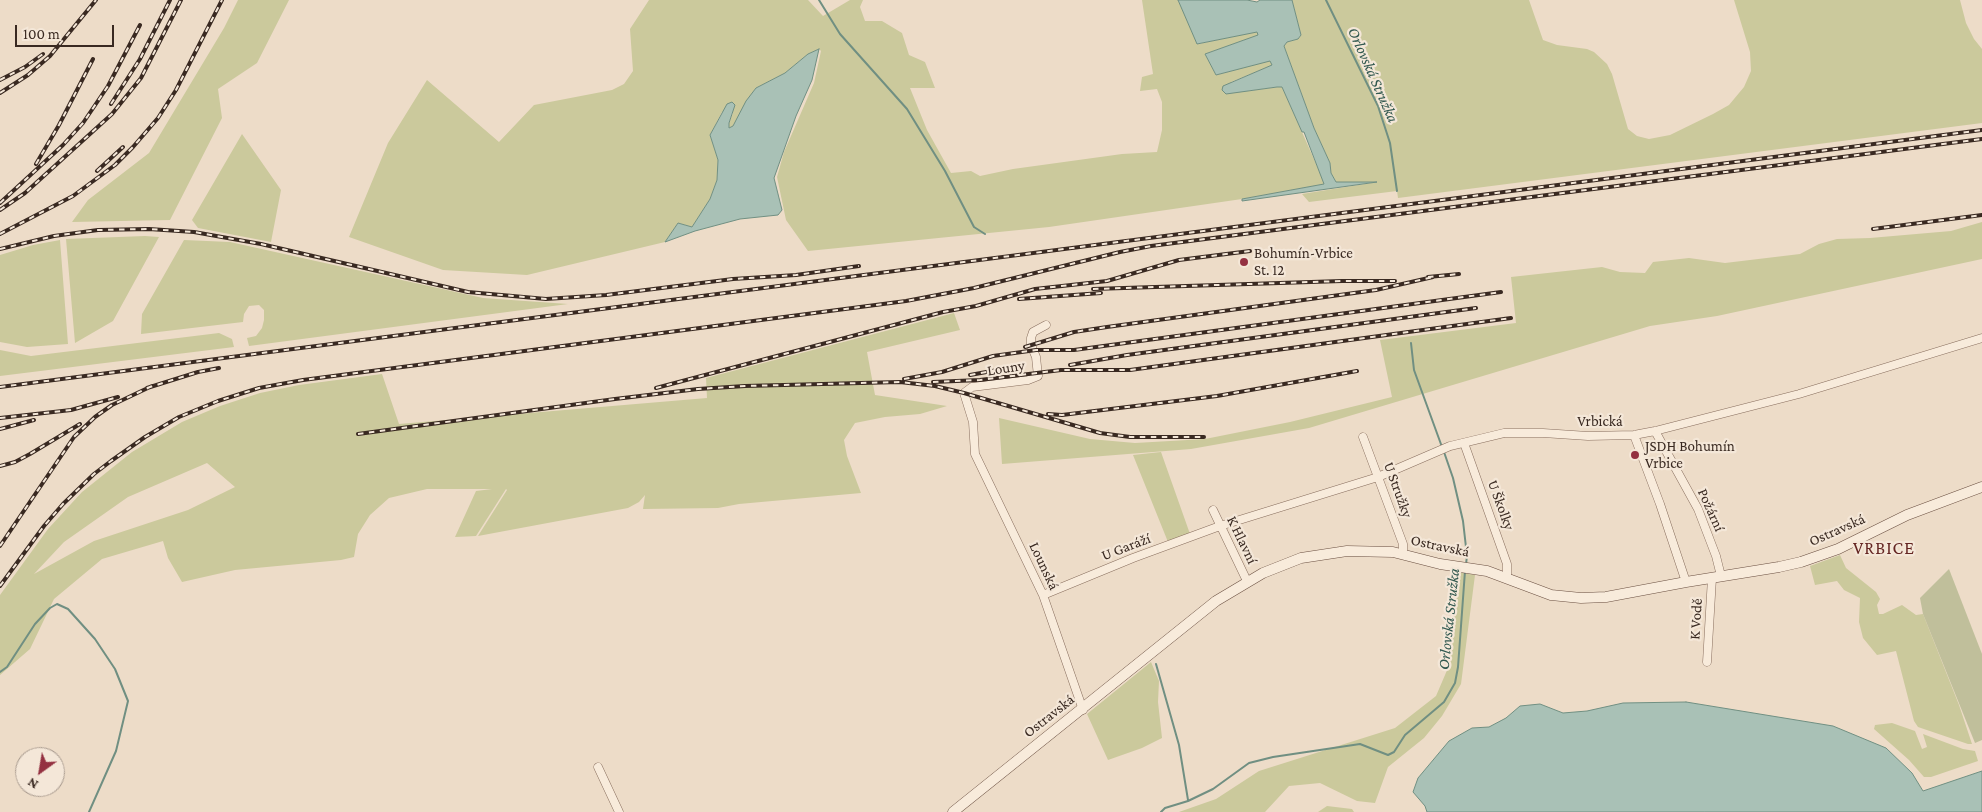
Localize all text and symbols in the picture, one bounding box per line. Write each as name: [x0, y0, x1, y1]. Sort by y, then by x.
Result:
scale bar: [18, 15, 116, 47]
water label: Orlovská Stružka: [1343, 24, 1403, 126]
text: 100 m: [23, 26, 60, 42]
place label: Bohumín-Vrbice St. 12: [1254, 244, 1353, 279]
marker: Bohumín-Vrbice St. 12: [1238, 256, 1250, 268]
street label: Louny: [986, 356, 1026, 380]
street label: Vrbická: [1577, 412, 1623, 430]
place label: JSDH Bohumín Vrbice: [1645, 437, 1735, 472]
marker: JSDH Bohumín Vrbice: [1629, 449, 1641, 461]
street label: U Stružky: [1380, 460, 1416, 520]
street label: U Školky: [1484, 478, 1518, 532]
street label: Požární: [1694, 486, 1728, 534]
street label: Ostravská: [1806, 510, 1868, 550]
street label: K Hlavní: [1223, 513, 1261, 567]
street label: U Garáží: [1099, 529, 1153, 565]
street label: Ostravská: [1409, 531, 1471, 561]
district label: VRBICE: [1852, 537, 1916, 559]
street label: Lounská: [1025, 539, 1063, 593]
water label: Orlovská Stružka: [1434, 567, 1464, 671]
street label: K Vodě: [1686, 598, 1706, 640]
street label: Ostravská: [1020, 691, 1078, 741]
north arrow: [15, 747, 65, 797]
text: N: [24, 775, 41, 793]

